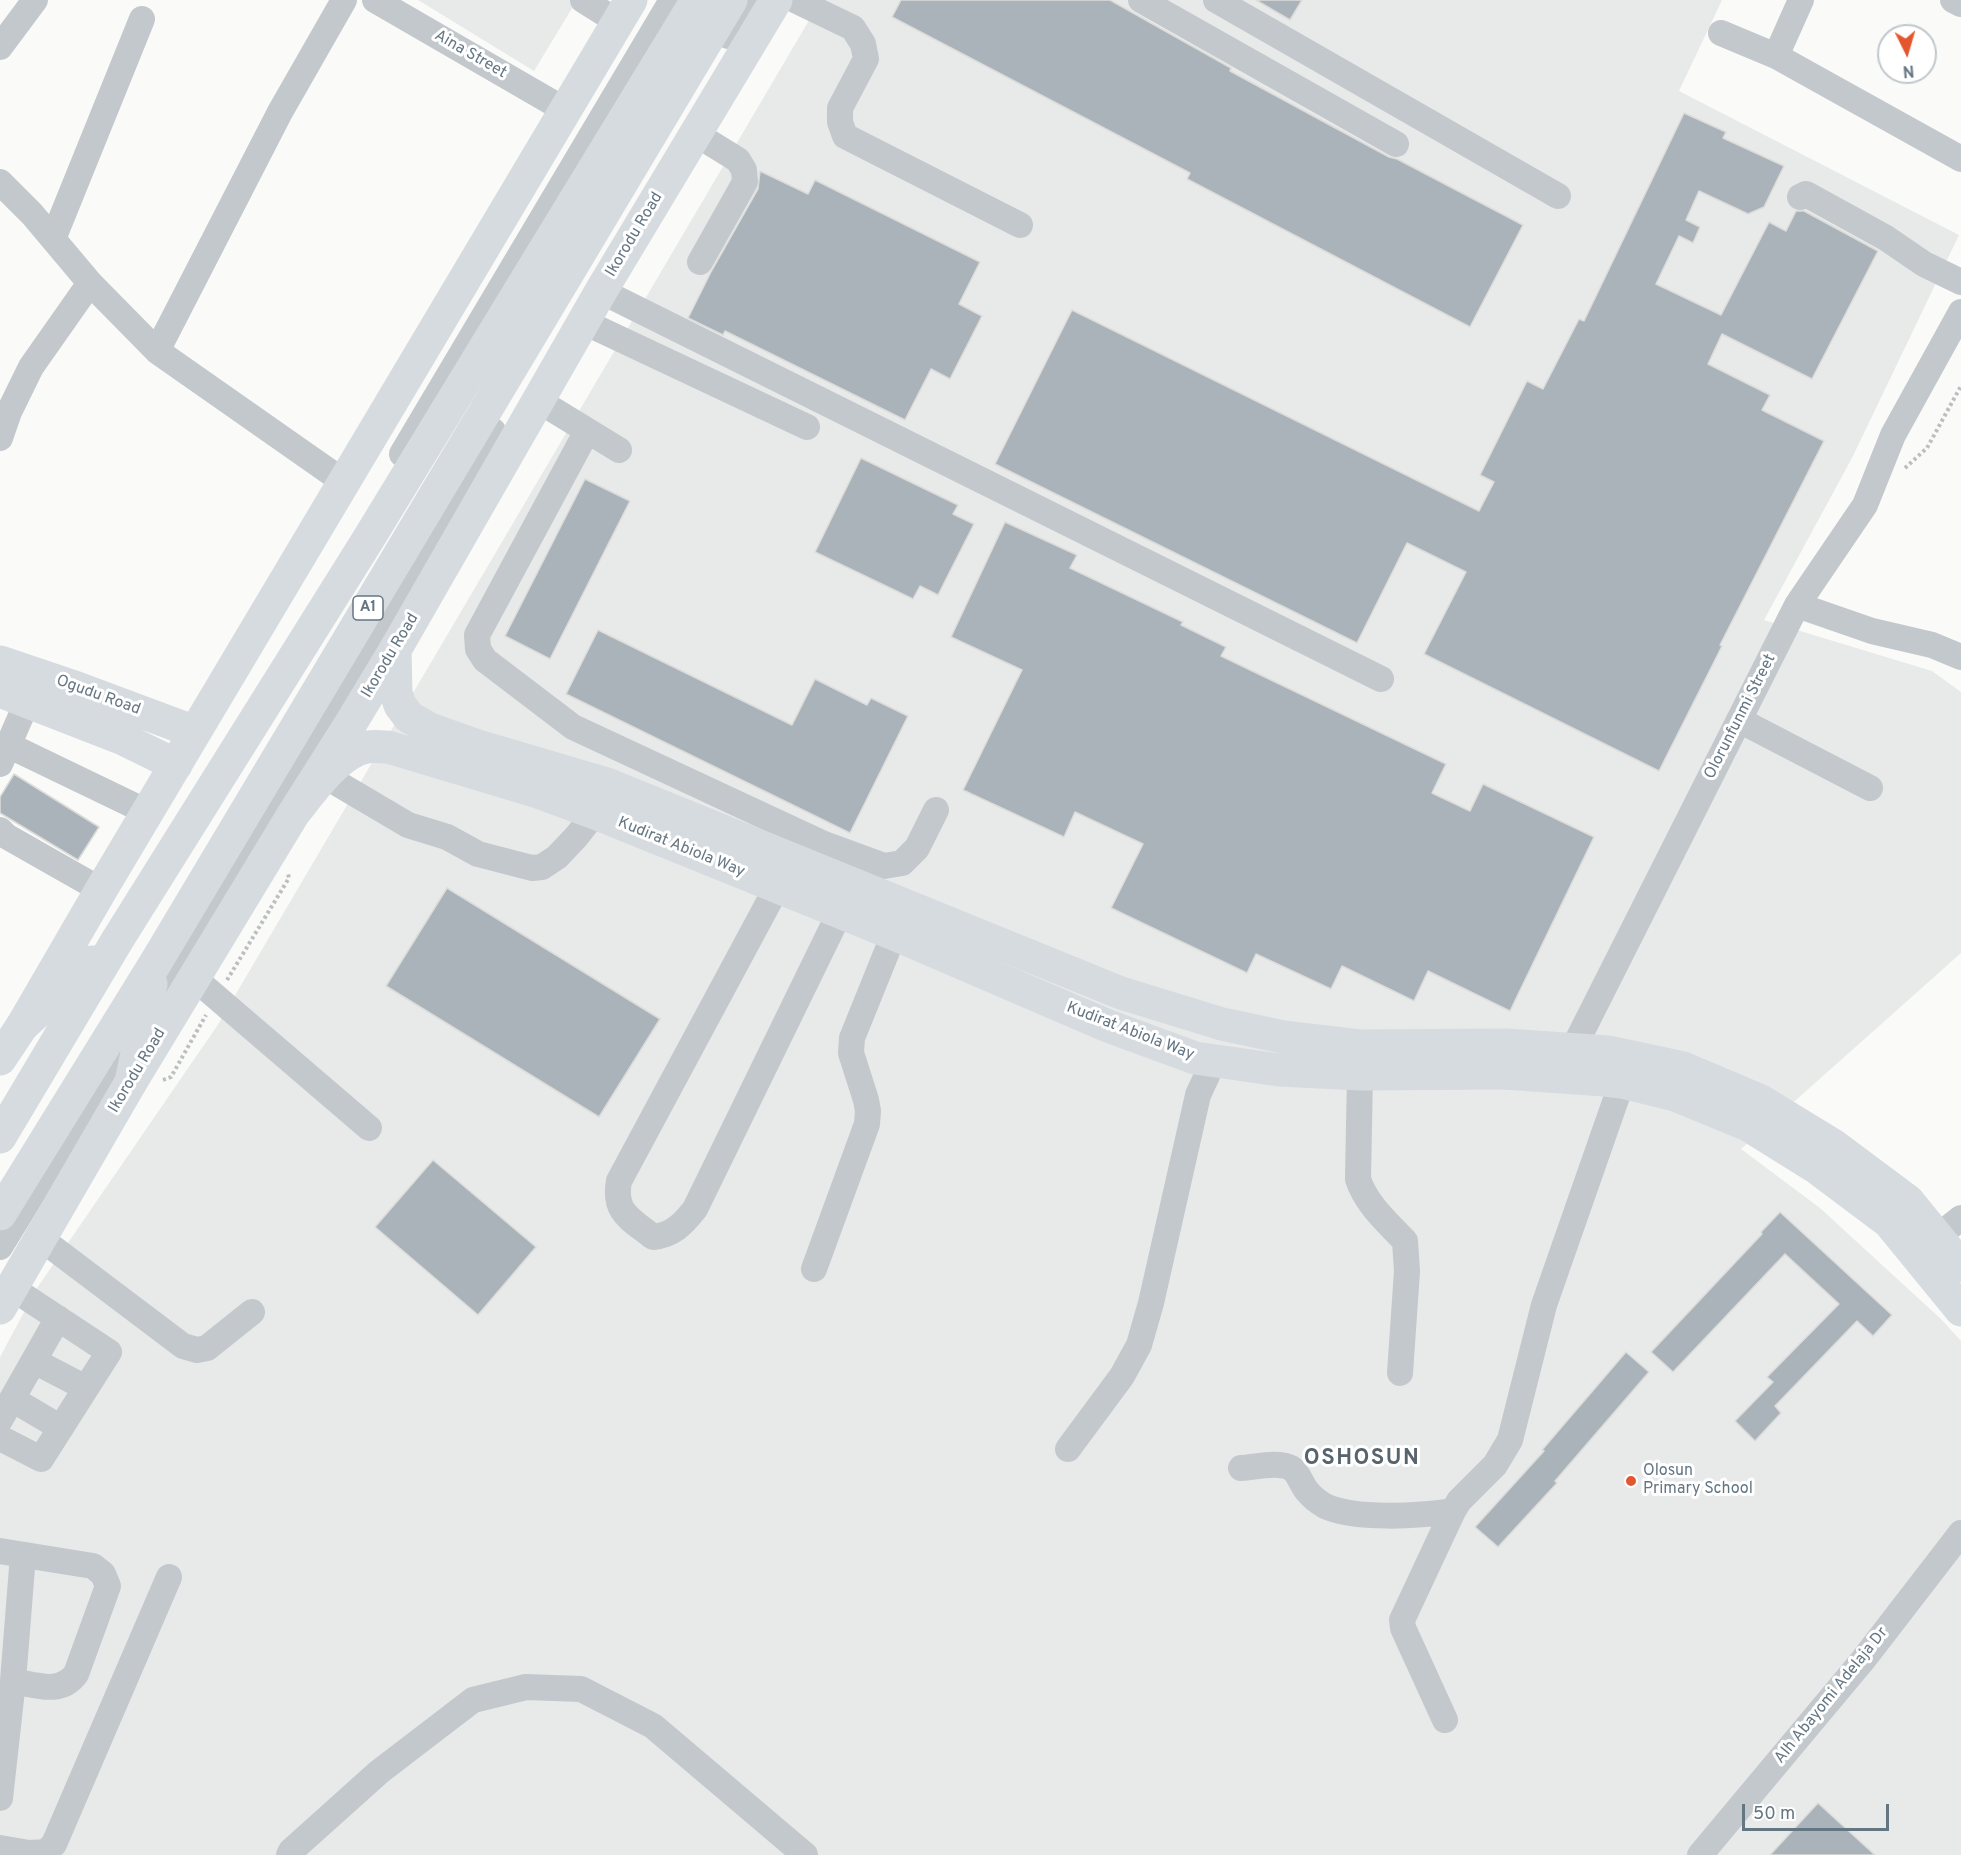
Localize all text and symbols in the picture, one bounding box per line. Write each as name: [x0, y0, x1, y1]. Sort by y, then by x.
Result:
north arrow: [1877, 24, 1937, 84]
street label: Aina Street: [430, 27, 510, 83]
text: N: [1902, 59, 1915, 80]
street label: Ikorodu Road: [602, 189, 668, 281]
road number: A1: [353, 596, 383, 620]
street label: Ikorodu Road: [358, 610, 424, 702]
street label: Olorunfunmi Street: [1701, 651, 1781, 783]
street label: Ogudu Road: [53, 672, 143, 720]
street label: Kudirat Abiola Way: [615, 814, 747, 882]
street label: Kudirat Abiola Way: [1063, 999, 1197, 1065]
street label: Ikorodu Road: [105, 1025, 171, 1117]
district label: OSHOSUN: [1304, 1447, 1420, 1473]
place label: Olosun Primary School: [1643, 1462, 1753, 1500]
marker: Olosun Primary School: [1624, 1474, 1638, 1488]
street label: Alh Abayomi Adelaja Dr: [1771, 1624, 1893, 1768]
scale bar: [1745, 1792, 1892, 1830]
text: 50 m: [1753, 1803, 1795, 1826]

